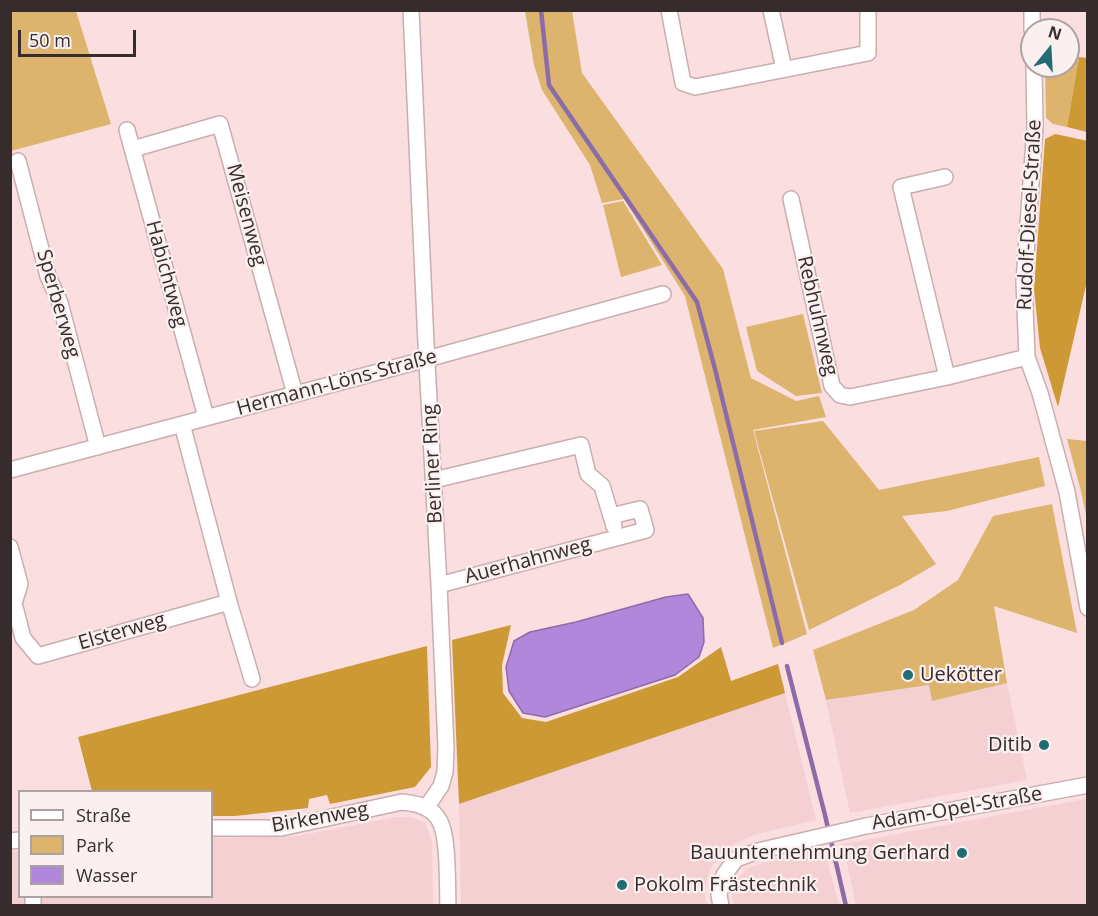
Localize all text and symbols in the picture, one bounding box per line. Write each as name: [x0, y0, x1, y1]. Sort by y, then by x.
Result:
scale bar: [21, 18, 140, 56]
north arrow: [1020, 18, 1080, 78]
text: N: [1045, 20, 1065, 45]
text: 50 m: [29, 28, 71, 52]
street label: Rudolf-Diesel-Straße: [1013, 119, 1047, 311]
street label: Meisenweg: [221, 161, 271, 269]
street label: Habichtweg: [140, 218, 192, 330]
street label: Sperberweg: [31, 247, 85, 361]
street label: Rebhuhnweg: [792, 254, 842, 378]
street label: Hermann-Löns-Straße: [234, 345, 440, 421]
street label: Berliner Ring: [418, 404, 448, 524]
street label: Auerhahnweg: [462, 533, 594, 589]
street label: Elsterweg: [76, 608, 168, 656]
place label: Uekötter: [920, 663, 1002, 687]
marker: Uekötter: [901, 668, 915, 682]
place label: Ditib: [988, 733, 1032, 757]
marker: Ditib: [1037, 738, 1051, 752]
street label: Adam-Opel-Straße: [870, 782, 1044, 836]
legend: [18, 790, 213, 898]
street label: Birkenweg: [270, 798, 370, 838]
text: Straße: [76, 803, 131, 827]
text: Park: [76, 833, 114, 857]
place label: Bauunternehmung Gerhard: [690, 841, 950, 865]
marker: Bauunternehmung Gerhard: [955, 846, 969, 860]
text: Wasser: [76, 863, 137, 887]
place label: Pokolm Frästechnik: [634, 873, 817, 897]
marker: Pokolm Frästechnik: [615, 878, 629, 892]

